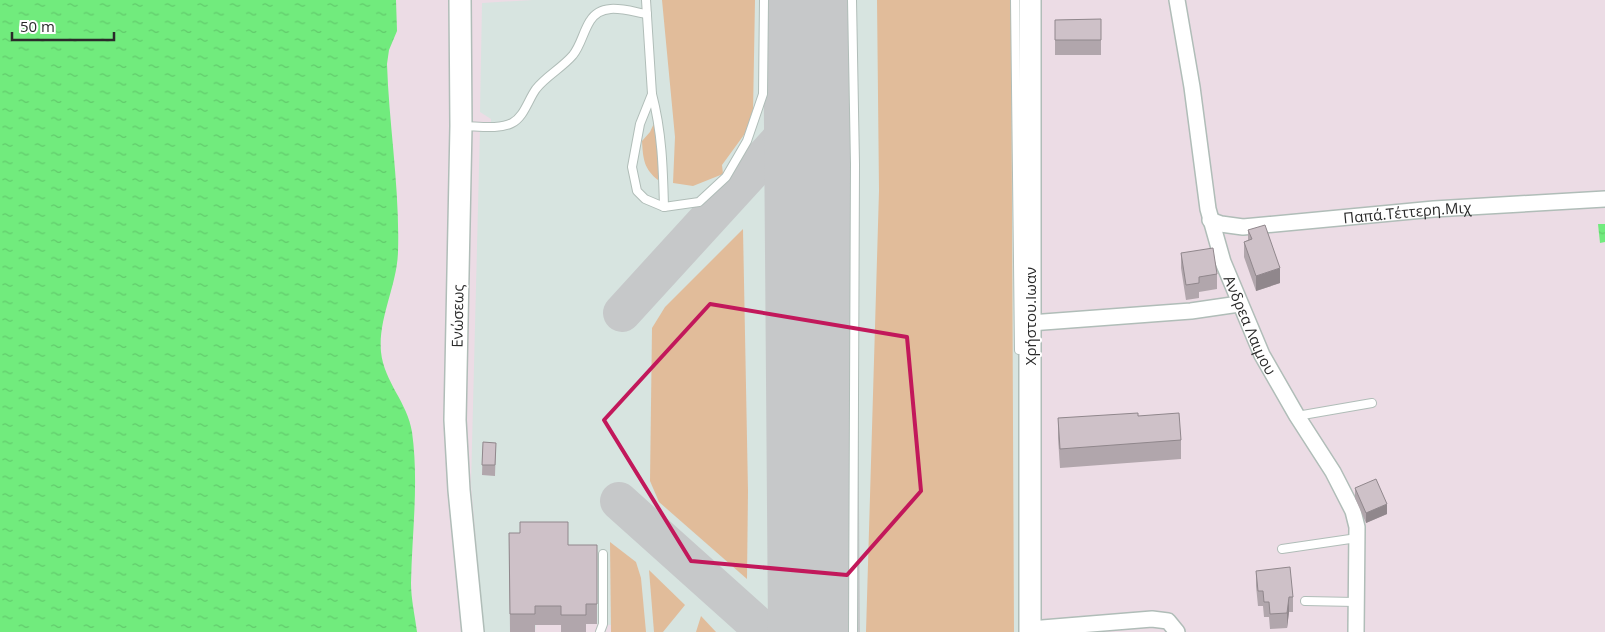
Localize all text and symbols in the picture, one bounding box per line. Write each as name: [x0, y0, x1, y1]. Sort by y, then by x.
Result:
scale bar: [12, 10, 115, 42]
text: 50 m: [20, 16, 55, 36]
street label: Παπά.Τέττερη.Μιχ: [1342, 197, 1473, 228]
street label: Χρήστου.Ιωαν: [1020, 267, 1040, 365]
street label: Ανδρεα Λαιμου: [1220, 272, 1281, 378]
street label: Ενώσεως: [446, 284, 468, 348]

